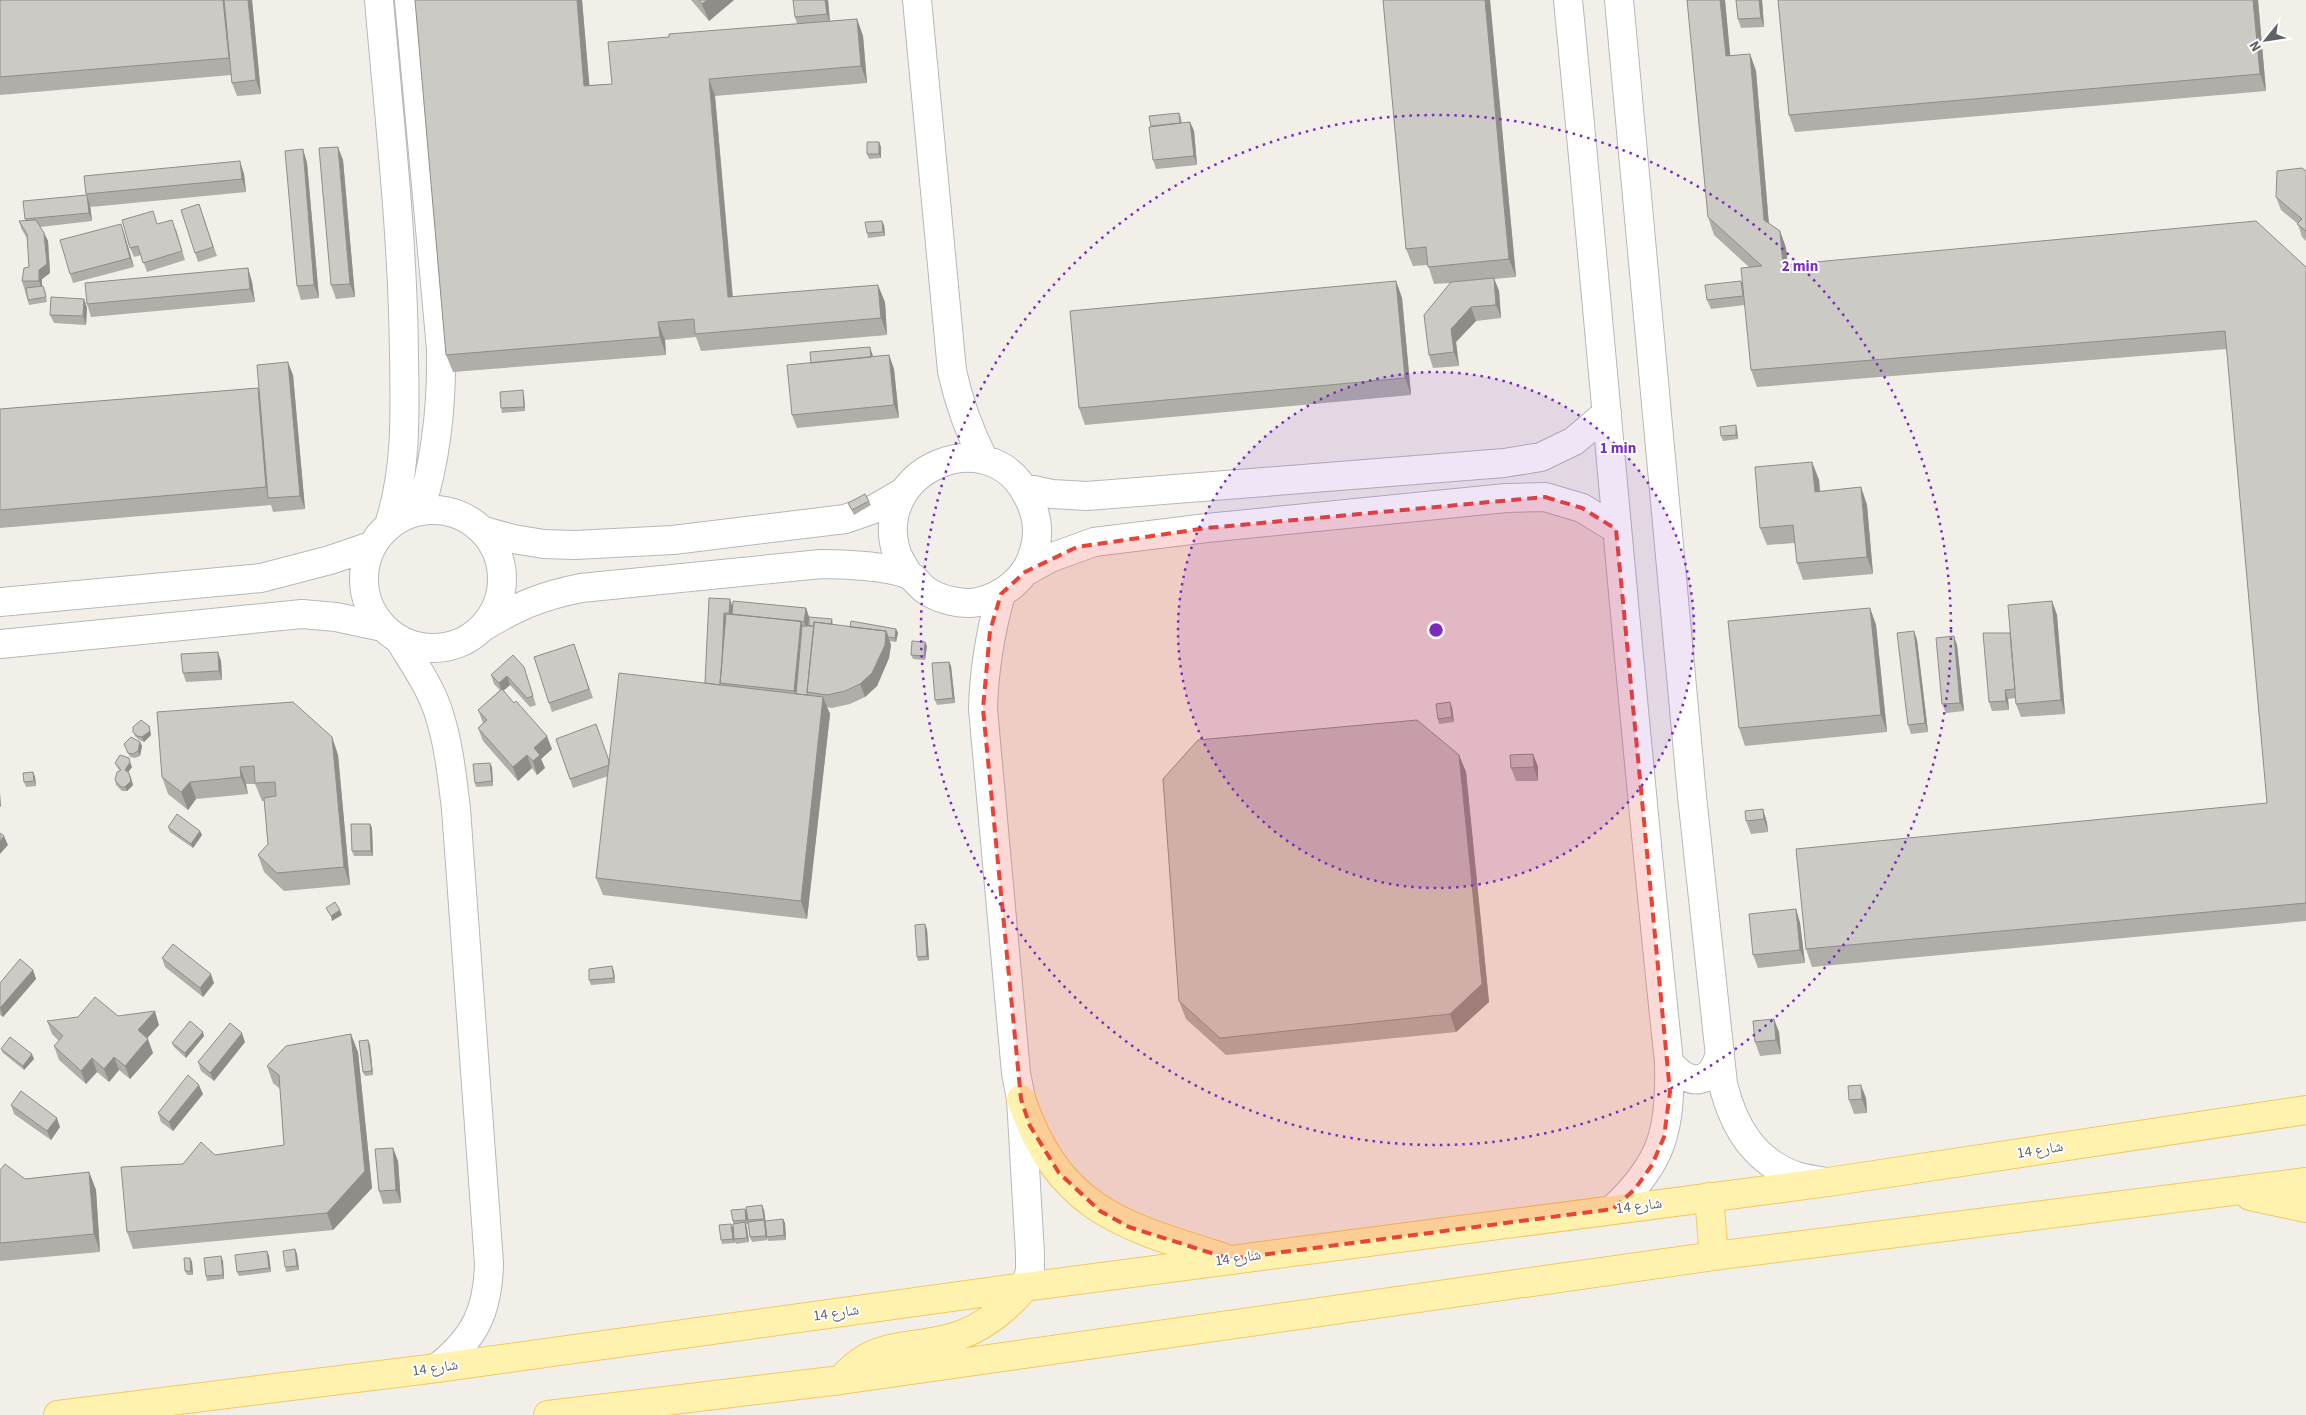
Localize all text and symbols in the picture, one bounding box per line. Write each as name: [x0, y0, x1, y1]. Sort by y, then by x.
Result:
north arrow: [2241, 15, 2291, 65]
text: N: [2245, 37, 2267, 55]
text: 2 min: [1782, 256, 1818, 277]
text: 1 min: [1600, 438, 1636, 459]
centre of rings: [1427, 621, 1445, 639]
street label: شارع 14: [2015, 1136, 2065, 1164]
street label: شارع 14: [1615, 1193, 1663, 1219]
street label: شارع 14: [1214, 1244, 1263, 1272]
street label: شارع 14: [812, 1299, 861, 1327]
street label: شارع 14: [411, 1354, 460, 1382]

